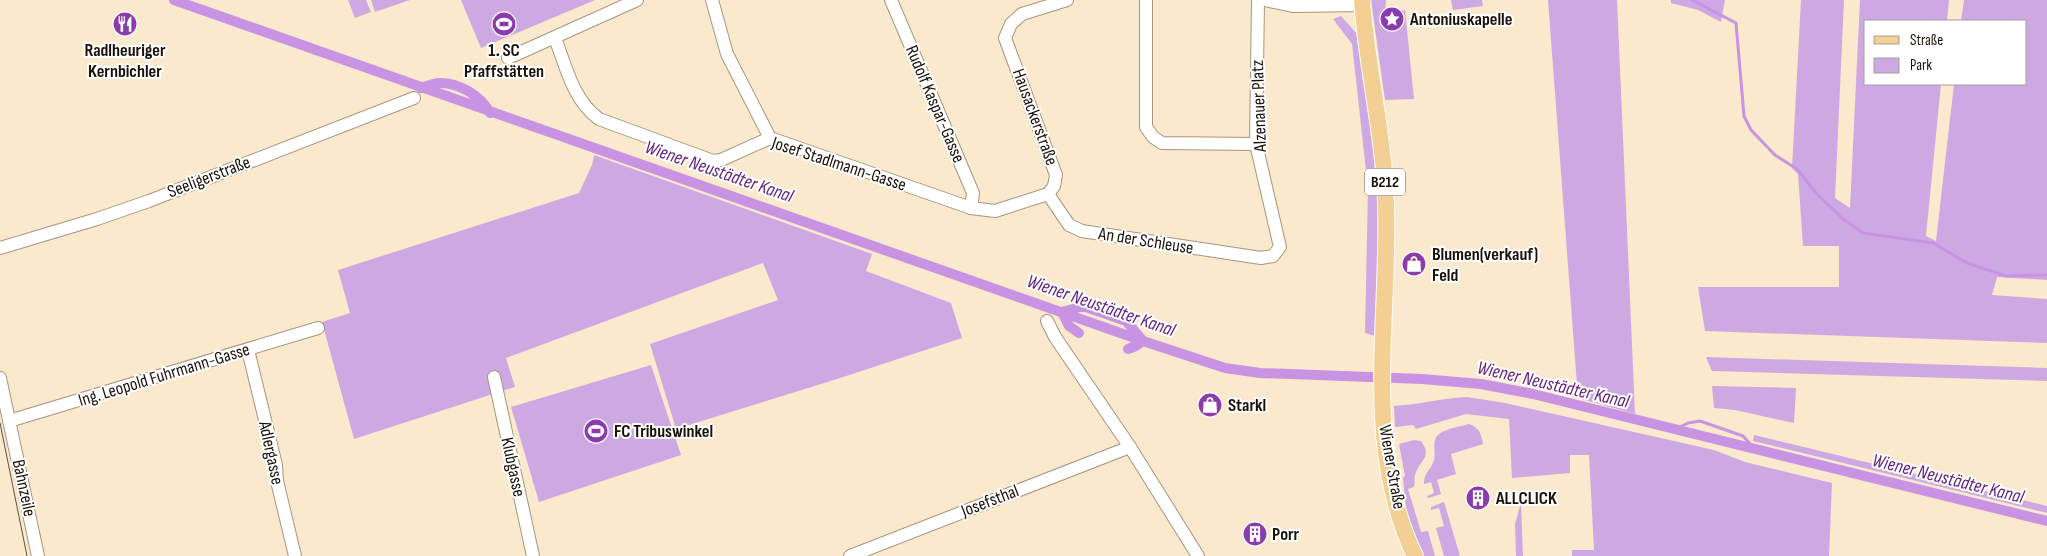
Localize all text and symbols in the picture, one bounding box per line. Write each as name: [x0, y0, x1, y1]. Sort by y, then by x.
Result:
place icon: Antoniuskapelle: [1379, 6, 1405, 32]
place label: Antoniuskapelle: [1409, 9, 1512, 30]
restaurant icon: Radlheuriger Kernbichler: [112, 11, 138, 37]
sports icon: 1. SC Pfaffstätten: [491, 11, 517, 37]
legend: [1864, 20, 2027, 85]
text: Straße: [1910, 31, 1943, 50]
place label: Radlheuriger Kernbichler: [85, 40, 166, 82]
place label: 1. SC Pfaffstätten: [464, 40, 544, 82]
street label: Rudolf Kaspar-Gasse: [901, 42, 969, 166]
text: Park: [1910, 56, 1932, 75]
street label: Alzenauer Platz: [1247, 59, 1271, 153]
street label: Hausackerstraße: [1008, 66, 1062, 168]
street label: Josef Stadlmann-Gasse: [768, 132, 909, 196]
water label: Wiener Neustädter Kanal: [642, 136, 797, 208]
street label: Seeligerstraße: [165, 152, 253, 202]
road number: B212: [1365, 168, 1405, 196]
street label: An der Schleuse: [1096, 223, 1195, 259]
place label: Blumen(verkauf) Feld: [1432, 244, 1538, 286]
shop icon: Blumen(verkauf) Feld: [1401, 251, 1427, 277]
water label: Wiener Neustädter Kanal: [1024, 270, 1179, 342]
street label: Ing. Leopold Fuhrmann-Gasse: [76, 339, 252, 411]
water label: Wiener Neustädter Kanal: [1475, 356, 1632, 414]
shop icon: Starkl: [1197, 392, 1223, 418]
place label: Starkl: [1228, 395, 1266, 416]
sports icon: FC Tribuswinkel: [583, 418, 609, 444]
street label: Adlergasse: [254, 419, 288, 487]
place label: FC Tribuswinkel: [614, 421, 713, 442]
street label: Wiener Straße: [1374, 423, 1410, 511]
street label: Klubgasse: [496, 435, 530, 499]
water label: Wiener Neustädter Kanal: [1870, 449, 2027, 509]
street label: Bahnzeile: [8, 458, 40, 518]
street label: Josefsthal: [957, 480, 1022, 522]
building icon: ALLCLICK: [1465, 485, 1491, 511]
place label: ALLCLICK: [1495, 488, 1557, 509]
building icon: Porr: [1242, 521, 1268, 547]
place label: Porr: [1272, 524, 1300, 545]

